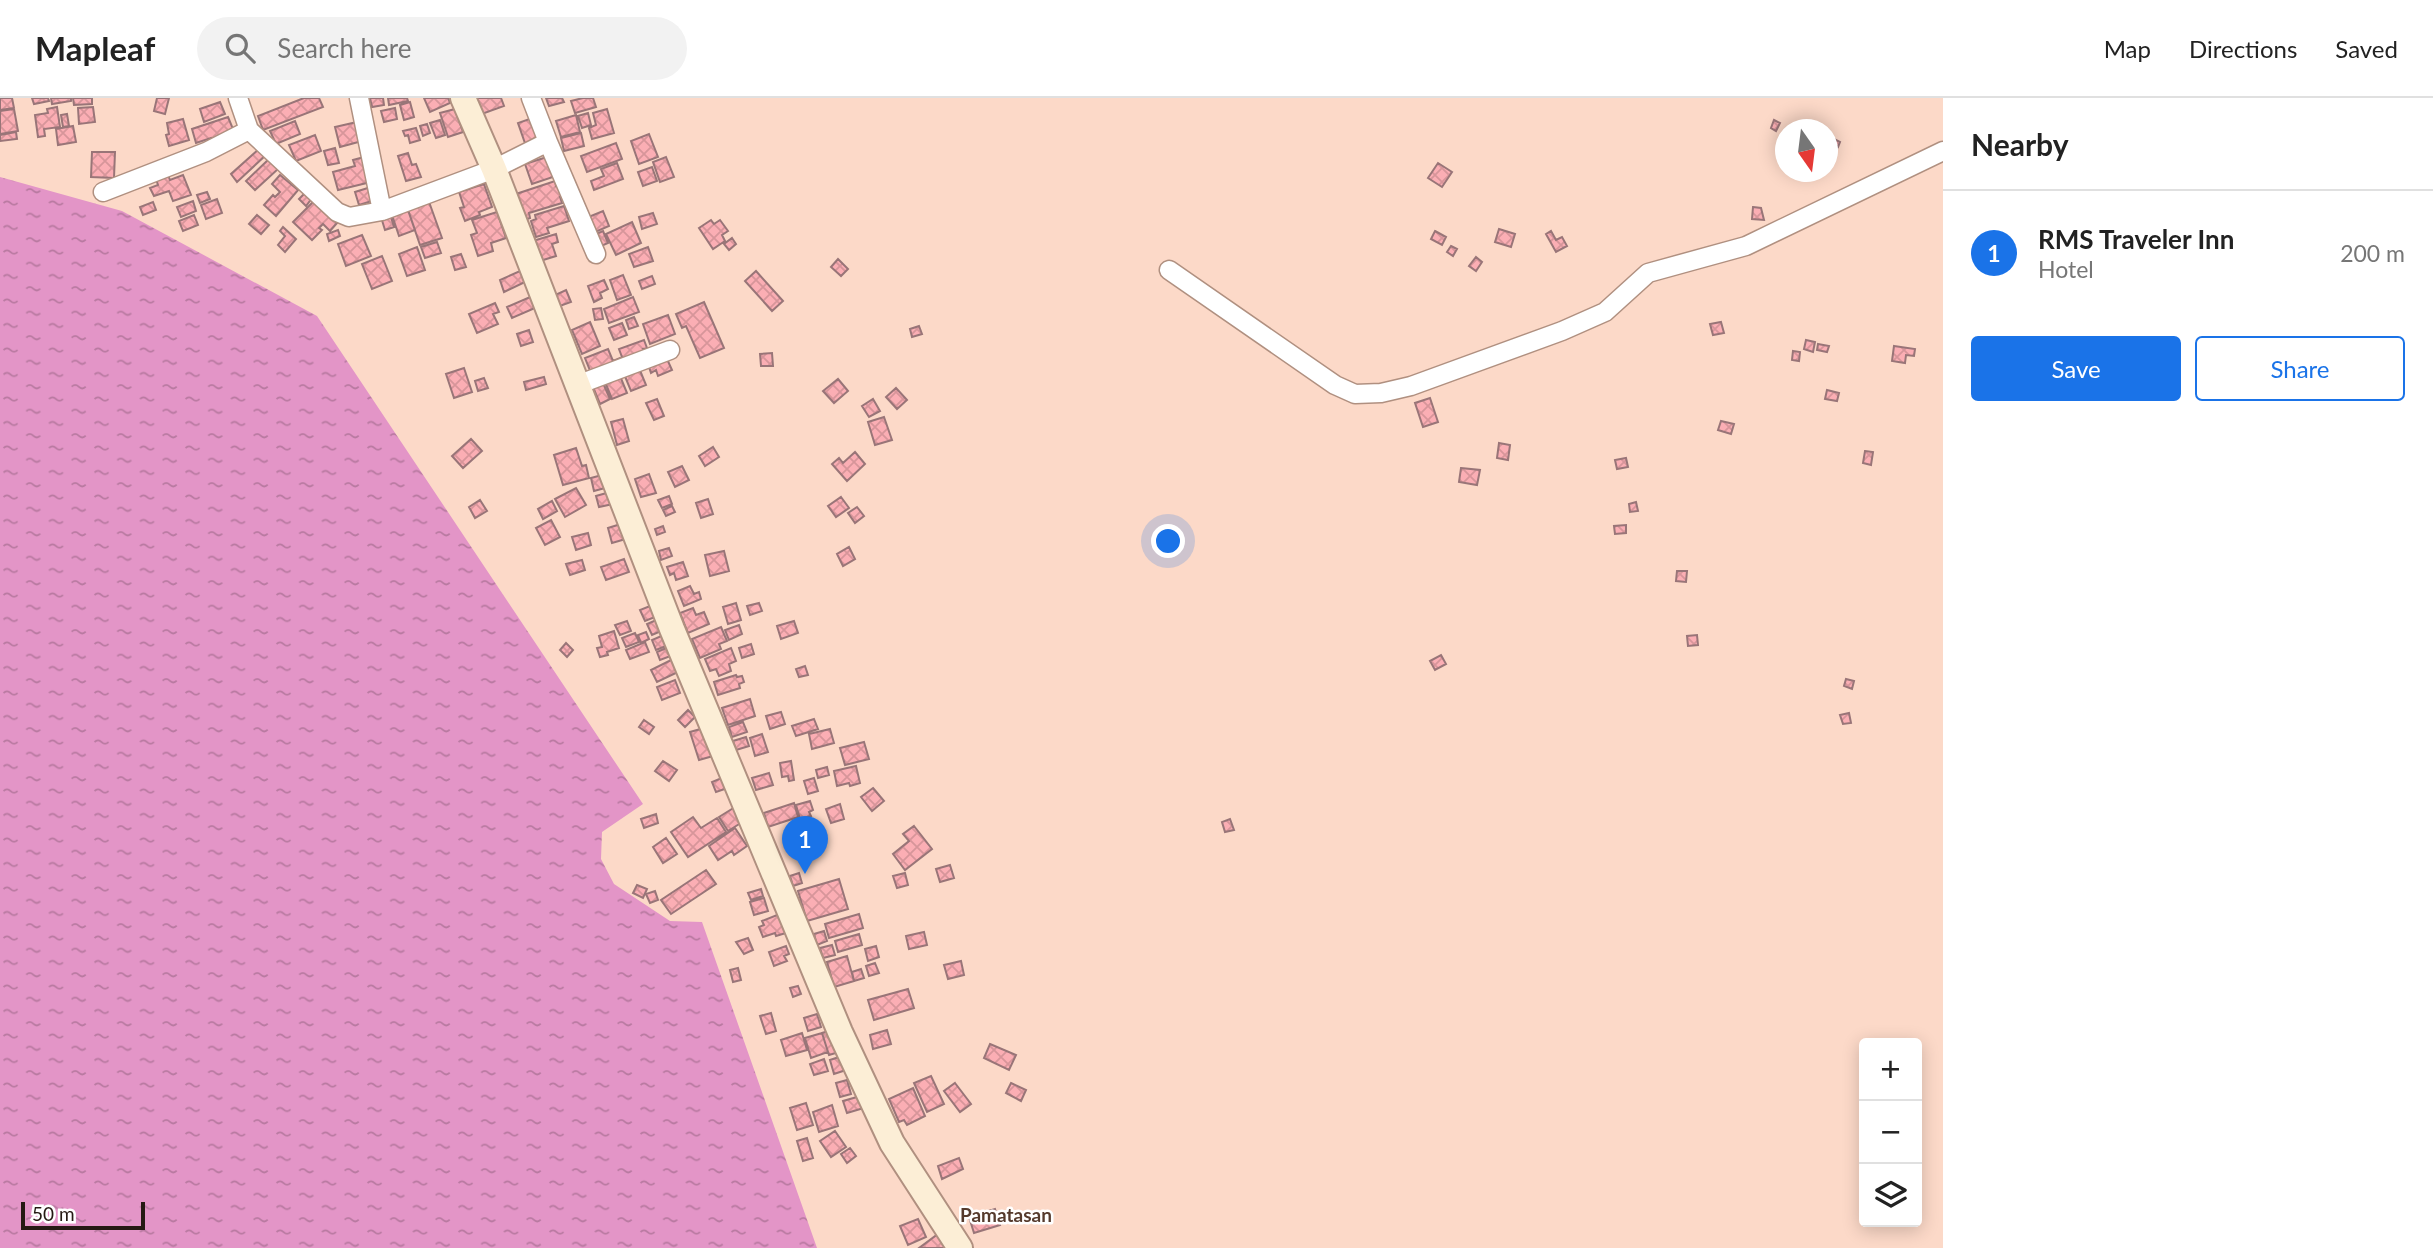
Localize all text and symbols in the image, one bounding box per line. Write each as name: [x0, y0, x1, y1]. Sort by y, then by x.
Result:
search box: [197, 17, 687, 80]
text: Mapleaf: [35, 28, 155, 68]
icon: search: [221, 29, 259, 67]
text: Search here: [277, 32, 411, 64]
text: Map: [2104, 34, 2151, 63]
text: Directions: [2189, 34, 2297, 63]
text: Saved: [2335, 34, 2398, 63]
north arrow: [1775, 119, 1838, 182]
text: Nearby: [1971, 126, 2069, 162]
text: RMS Traveler Inn: [2038, 223, 2234, 255]
text: 1: [1987, 239, 2001, 267]
text: 200 m: [2340, 239, 2405, 267]
text: Hotel: [2038, 255, 2094, 283]
button: Save: [1971, 336, 2181, 401]
button: Share: [2195, 336, 2405, 401]
your location: [1151, 524, 1185, 558]
pin: 1: [782, 816, 828, 874]
map controls: [1859, 1038, 1922, 1227]
button: +: [1859, 1038, 1922, 1101]
button: −: [1859, 1101, 1922, 1164]
button: layers: [1859, 1164, 1922, 1227]
scale bar: [21, 1199, 145, 1231]
text: 50 m: [32, 1202, 75, 1225]
district label: Pamatasan: [960, 1203, 1052, 1226]

